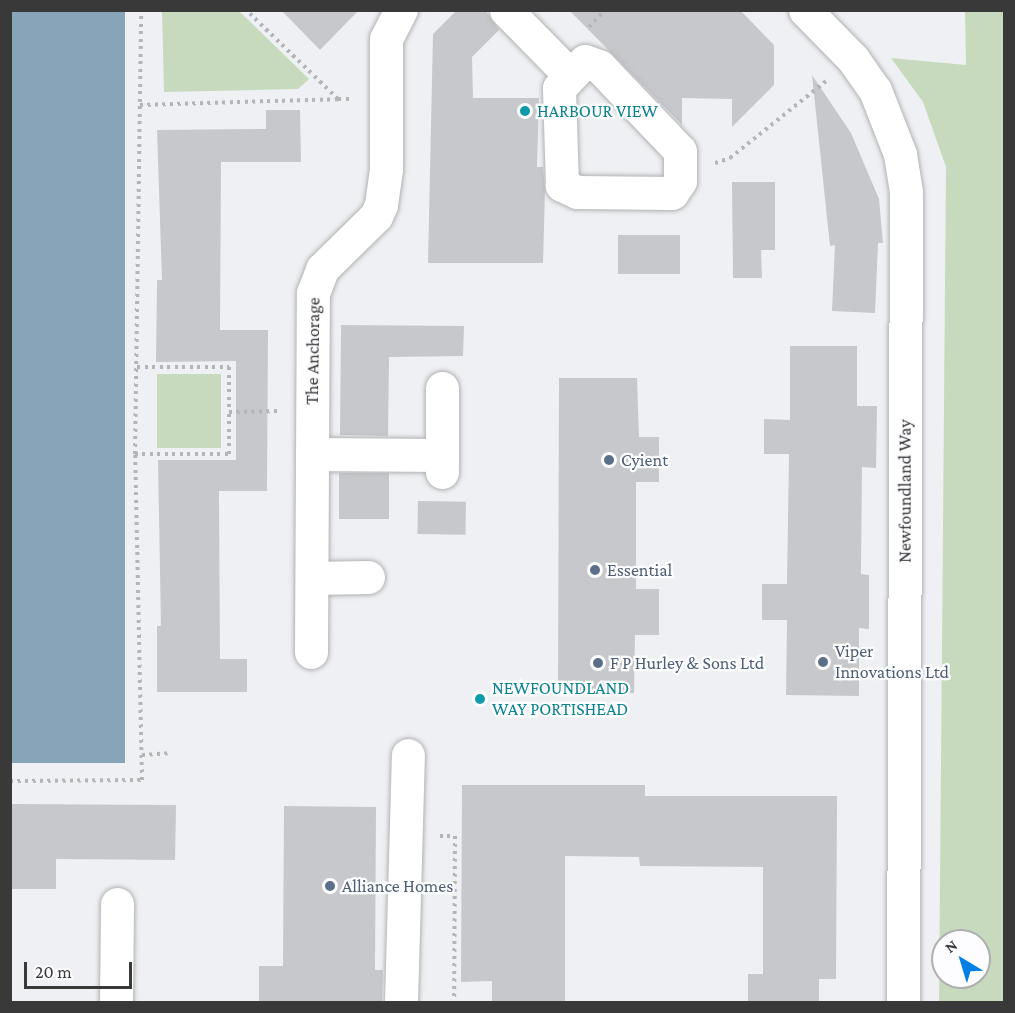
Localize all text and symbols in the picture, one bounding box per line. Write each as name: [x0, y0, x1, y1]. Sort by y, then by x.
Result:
place label: HARBOUR VIEW: [537, 100, 658, 122]
marker: HARBOUR VIEW: [518, 104, 532, 118]
street label: The Anchorage: [301, 297, 325, 405]
street label: Newfoundland Way: [894, 419, 916, 563]
place label: Cyient: [621, 449, 668, 471]
marker: Cyient: [602, 453, 616, 467]
place label: Essential: [607, 559, 672, 581]
marker: Essential: [588, 563, 602, 577]
place label: Viper Innovations Ltd: [835, 641, 949, 684]
place label: F P Hurley & Sons Ltd: [610, 652, 764, 674]
marker: Viper Innovations Ltd: [816, 655, 830, 669]
marker: F P Hurley & Sons Ltd: [591, 656, 605, 670]
place label: NEWFOUNDLAND WAY PORTISHEAD: [492, 678, 629, 720]
marker: NEWFOUNDLAND WAY PORTISHEAD: [473, 692, 487, 706]
place label: Alliance Homes: [342, 875, 453, 897]
marker: Alliance Homes: [323, 879, 337, 893]
north arrow: [931, 929, 991, 989]
text: N: [941, 936, 960, 956]
scale bar: [27, 950, 135, 988]
text: 20 m: [35, 962, 72, 982]

